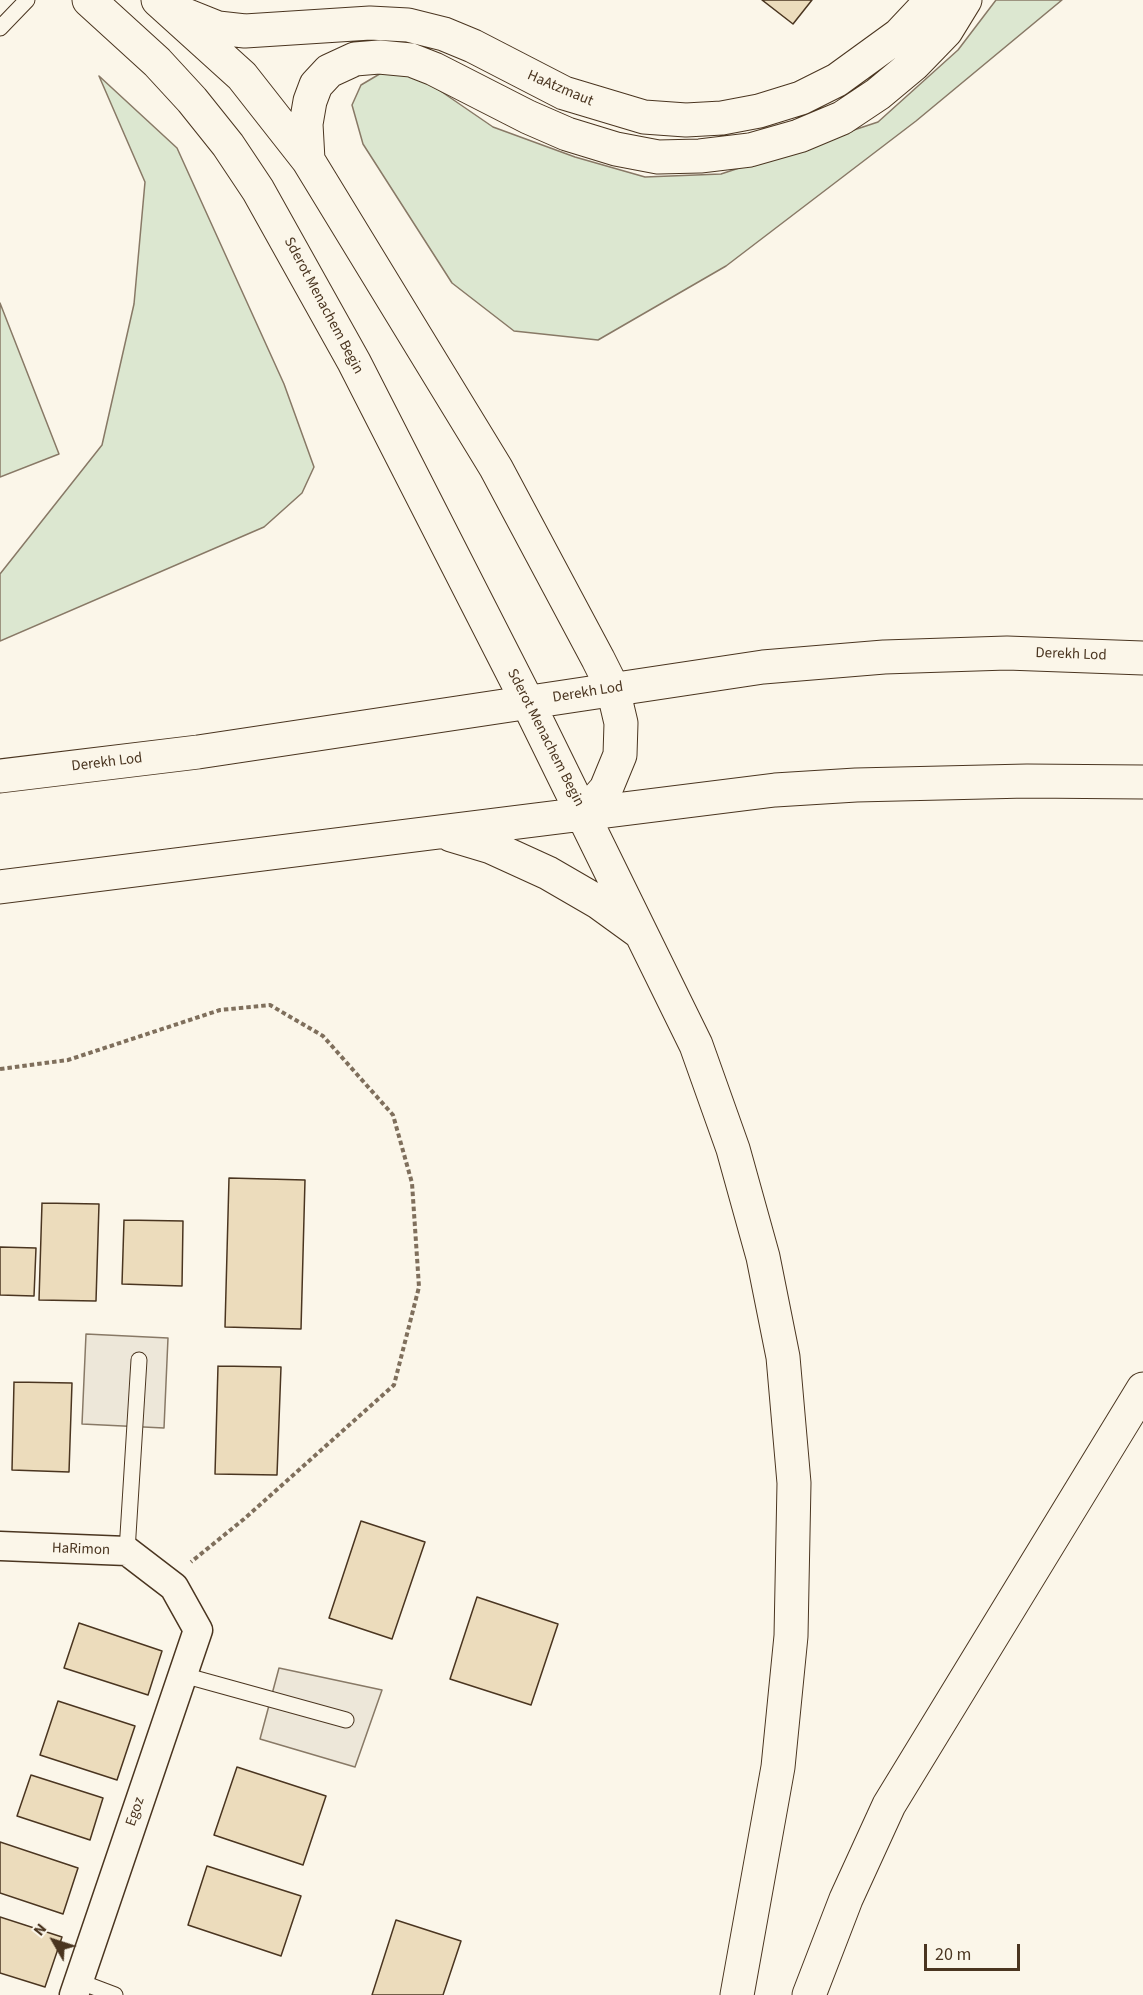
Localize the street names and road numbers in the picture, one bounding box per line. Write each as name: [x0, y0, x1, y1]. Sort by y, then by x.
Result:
street label: HaAtzmaut: [524, 67, 596, 111]
street label: Sderot Menachem Begin: [279, 235, 367, 377]
street label: Derekh Lod: [1035, 645, 1107, 665]
street label: Sderot Menachem Begin: [502, 666, 588, 810]
street label: Derekh Lod: [551, 679, 625, 707]
street label: Derekh Lod: [71, 750, 143, 776]
street label: HaRimon: [52, 1540, 110, 1560]
street label: Egoz: [123, 1795, 149, 1829]

